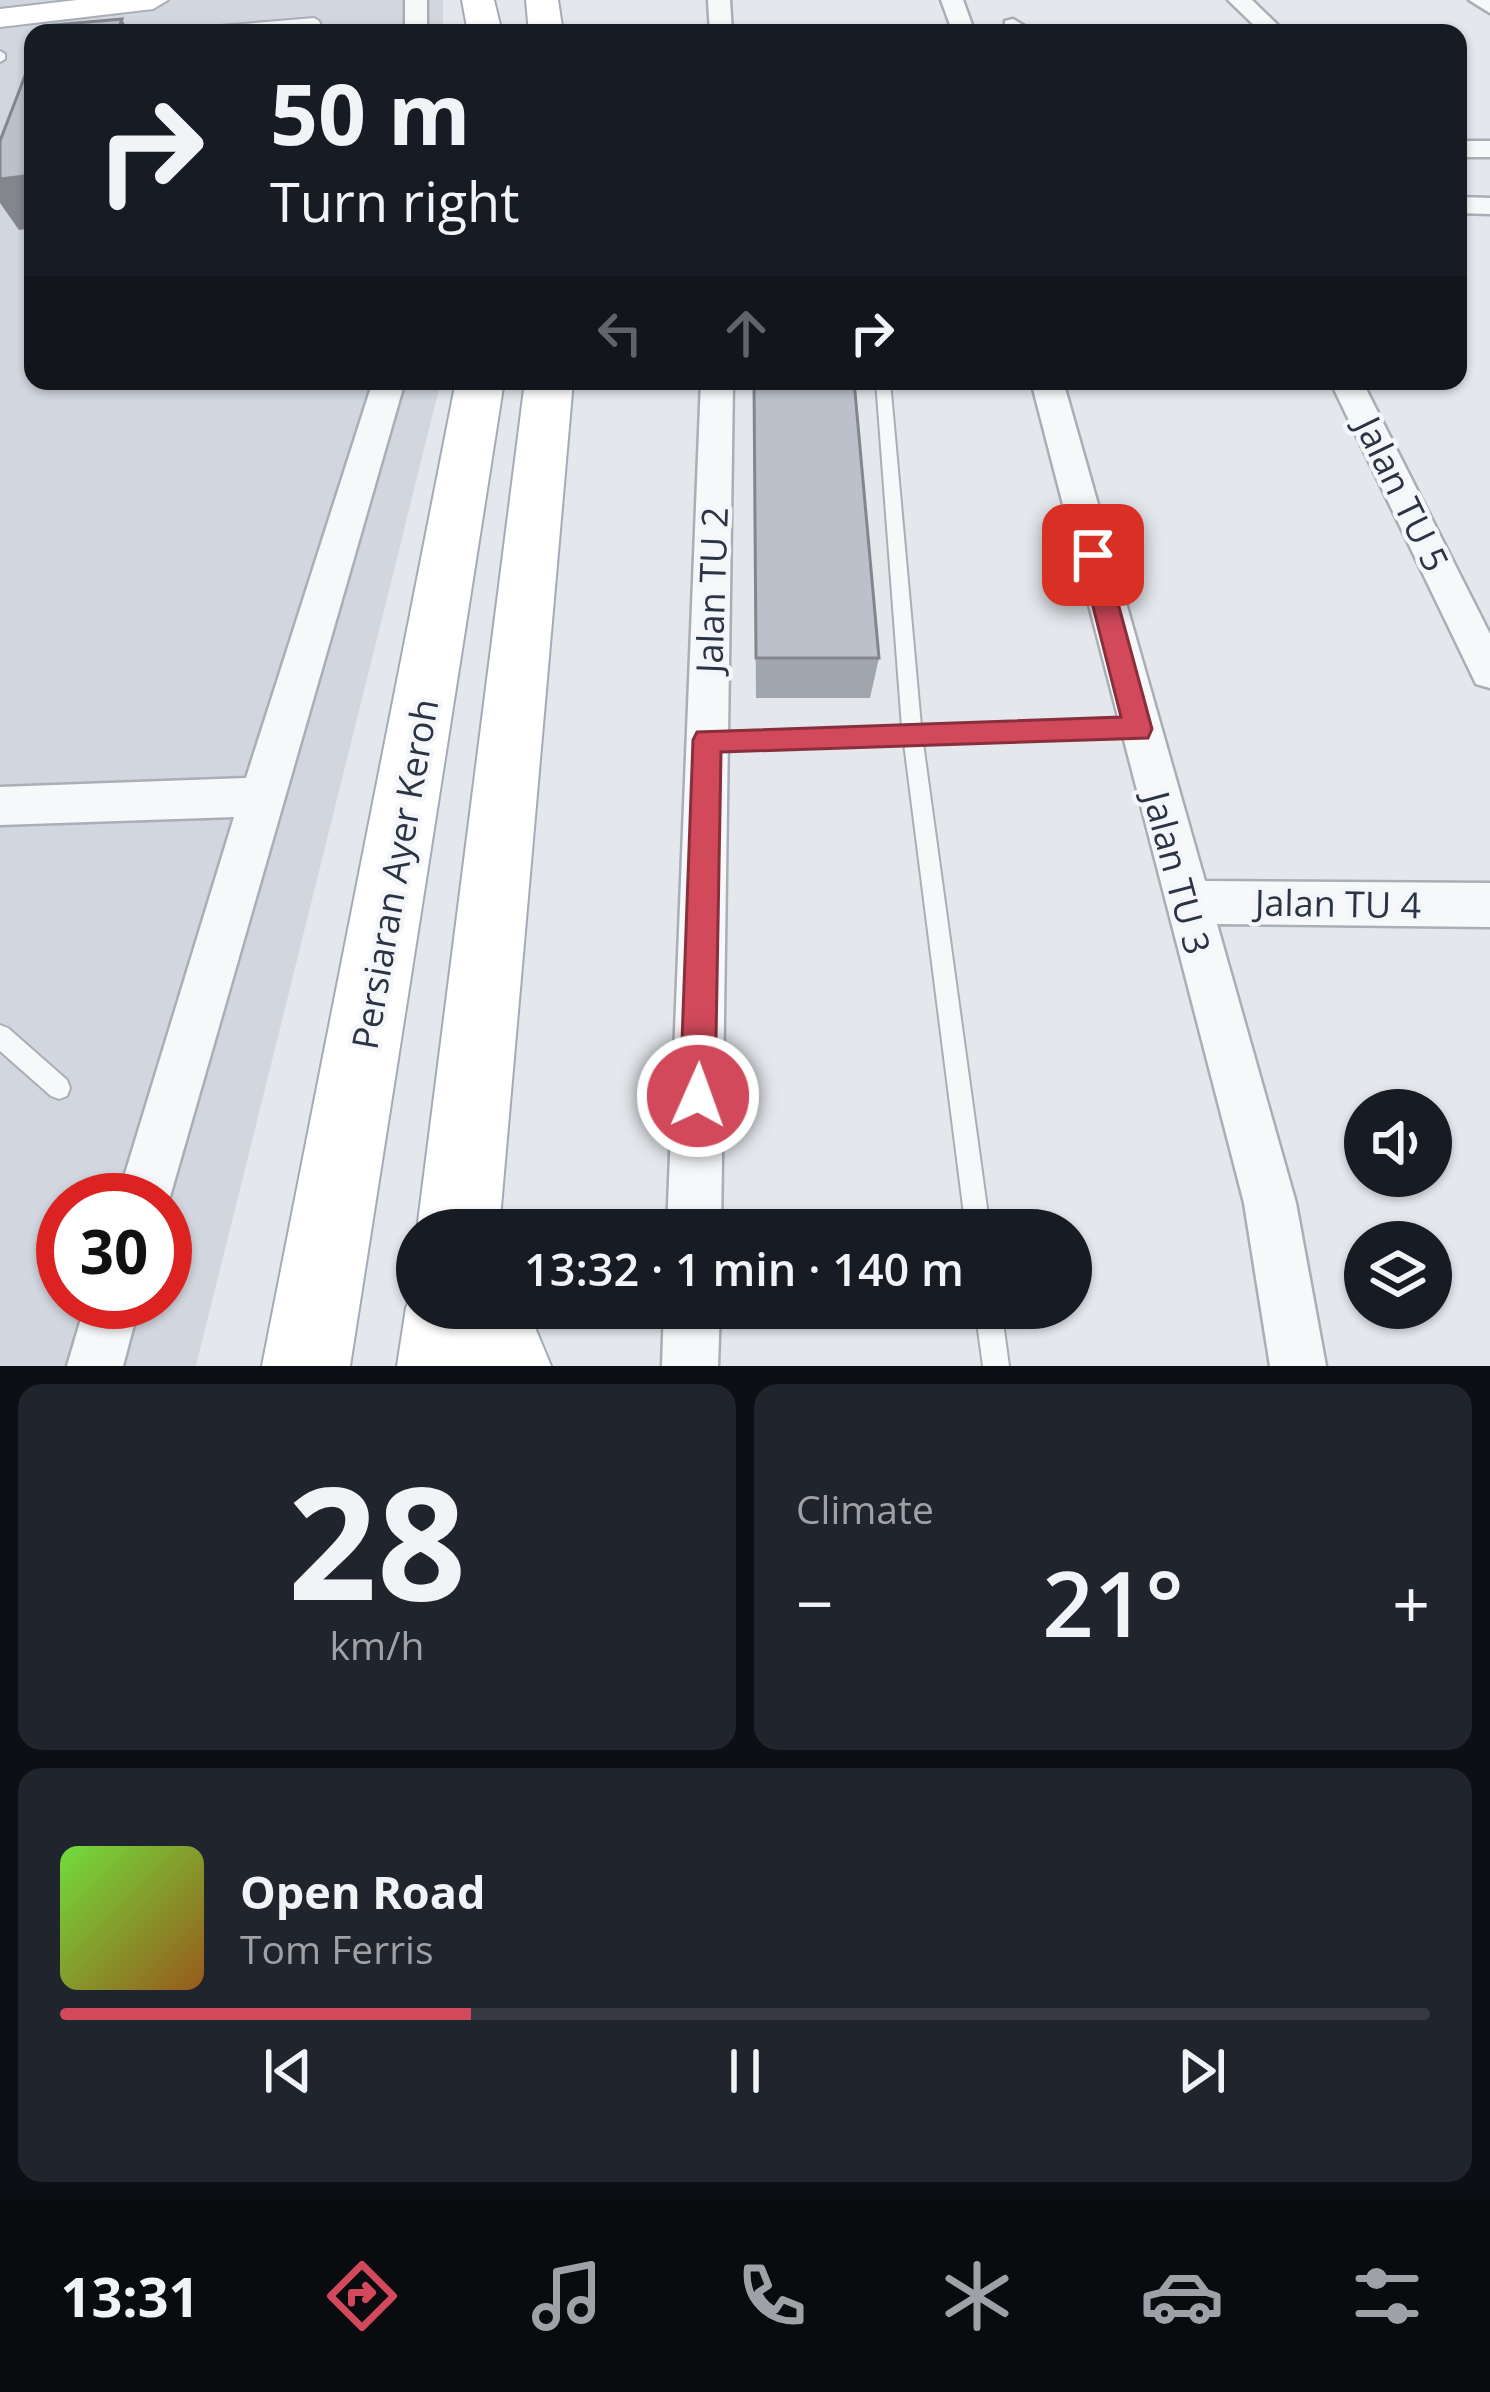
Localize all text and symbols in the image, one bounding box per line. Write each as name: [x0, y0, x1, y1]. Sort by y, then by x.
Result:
text: 50 m: [270, 55, 470, 170]
icon: right: [72, 72, 228, 228]
text: Turn right: [270, 164, 519, 238]
icon: left: [587, 300, 653, 366]
icon: ahead: [713, 300, 779, 366]
icon: right: [839, 300, 905, 366]
street label: Jalan TU 5: [1343, 406, 1461, 579]
pin: [1042, 504, 1144, 606]
street label: Jalan TU 2: [684, 506, 739, 677]
icon: arrive: [1060, 522, 1126, 588]
street label: Persiaran Ayer Keroh: [340, 695, 449, 1053]
street label: Jalan TU 3: [1132, 783, 1223, 959]
street label: Jalan TU 4: [1251, 878, 1422, 929]
position arrow: [635, 1033, 761, 1159]
map controls: [1344, 1089, 1452, 1329]
button: sound: [1344, 1089, 1452, 1197]
speed limit sign: 30: [36, 1173, 192, 1329]
button: layers: [1344, 1221, 1452, 1329]
text: 13:32 · 1 min · 140 m: [524, 1238, 964, 1299]
text: 28: [288, 1433, 466, 1646]
text: Climate: [796, 1482, 934, 1535]
text: 21°: [1042, 1541, 1184, 1663]
text: −: [796, 1557, 834, 1647]
text: +: [1392, 1557, 1430, 1647]
text: km/h: [330, 1618, 424, 1671]
text: Open Road: [240, 1861, 485, 1922]
text: Tom Ferris: [240, 1922, 434, 1975]
icon: previous: [255, 2038, 321, 2104]
icon: pause: [712, 2038, 778, 2104]
icon: next: [1169, 2038, 1235, 2104]
icon: directions: [320, 2254, 404, 2338]
icon: music: [525, 2254, 609, 2338]
icon: phone: [730, 2254, 814, 2338]
icon: climate: [935, 2254, 1019, 2338]
icon: car: [1140, 2254, 1224, 2338]
icon: filters: [1345, 2254, 1429, 2338]
text: 13:31: [61, 2259, 199, 2333]

